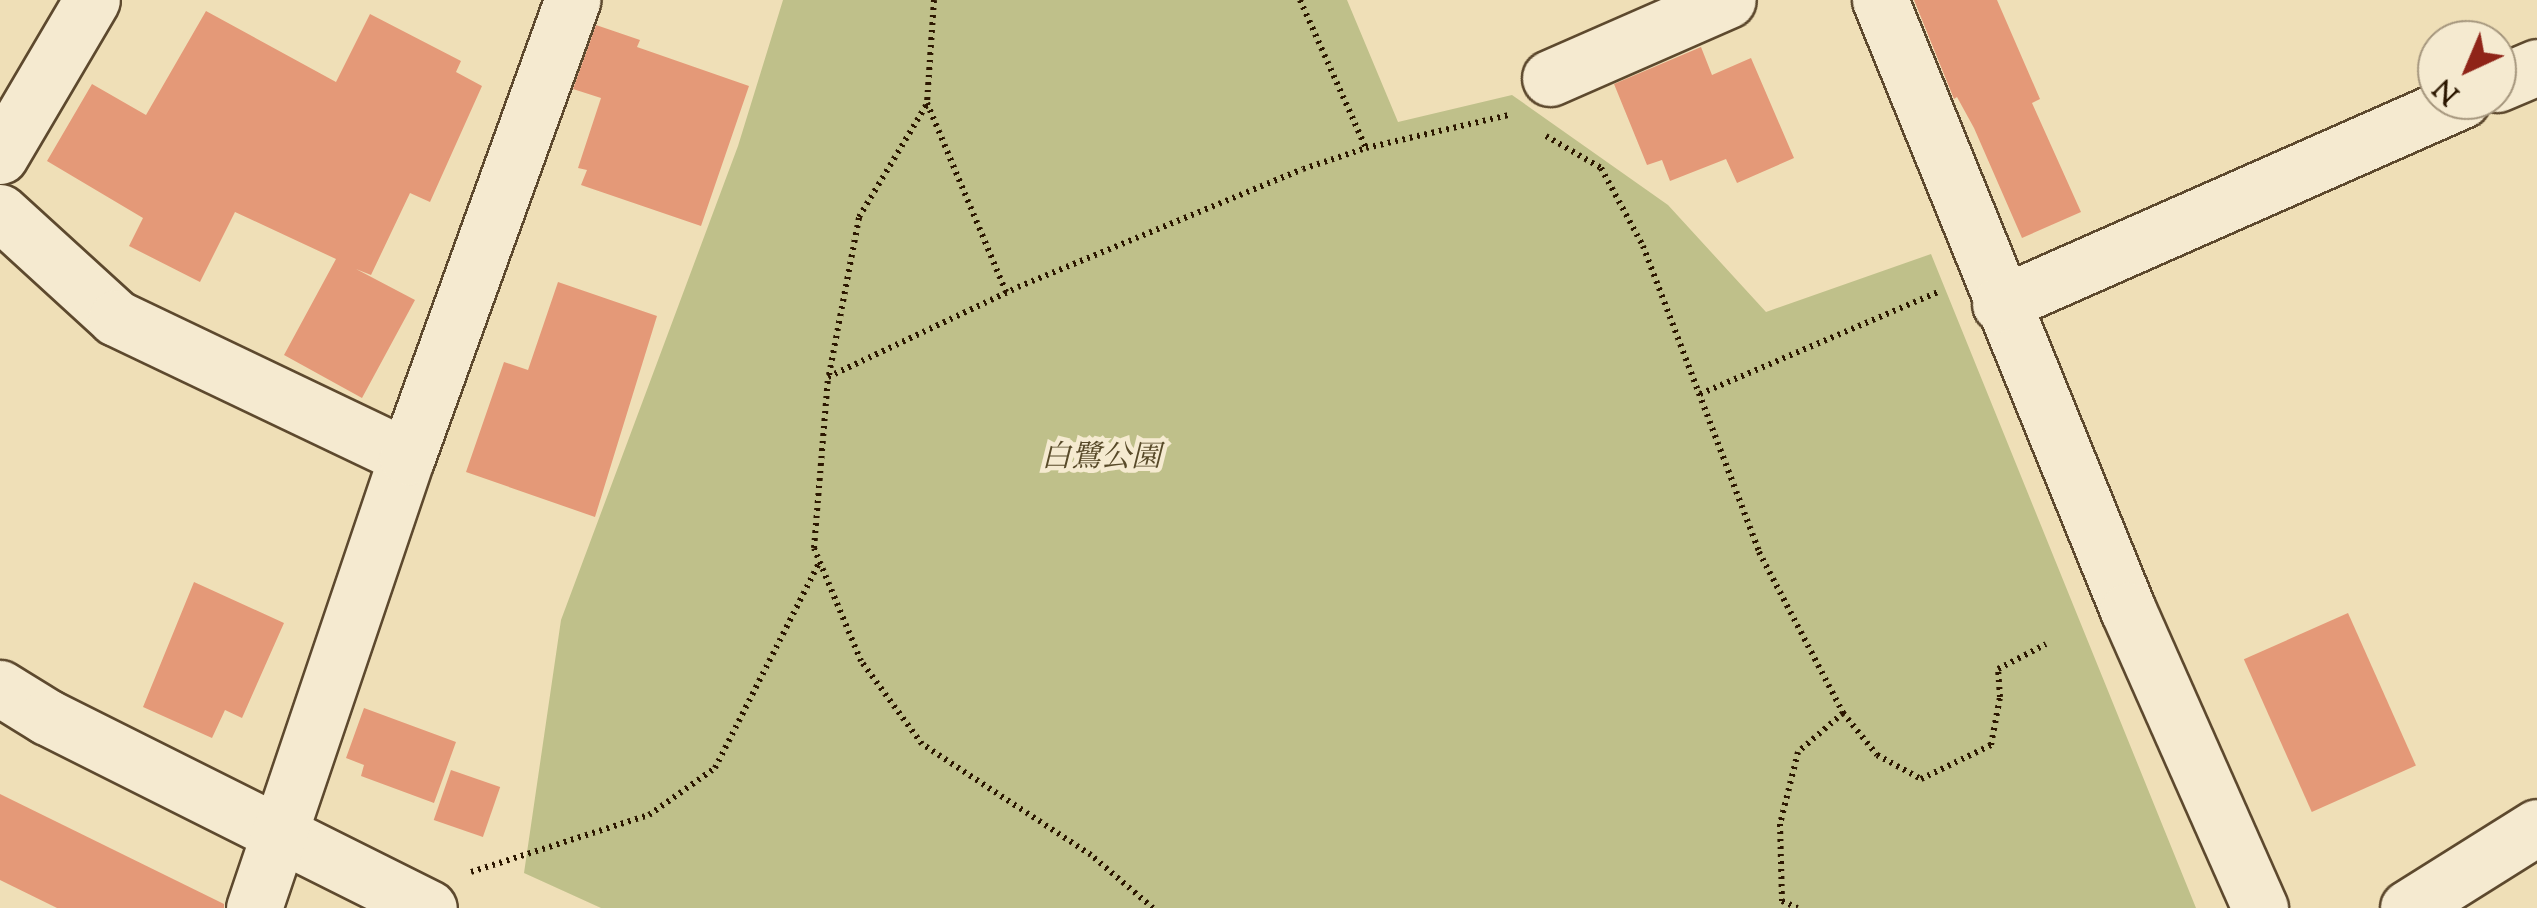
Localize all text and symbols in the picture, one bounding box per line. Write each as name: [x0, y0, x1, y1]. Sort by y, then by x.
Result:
north arrow: [2417, 20, 2517, 120]
text: N: [2426, 68, 2469, 112]
park label: 白鷺公園: [1041, 441, 1161, 477]

